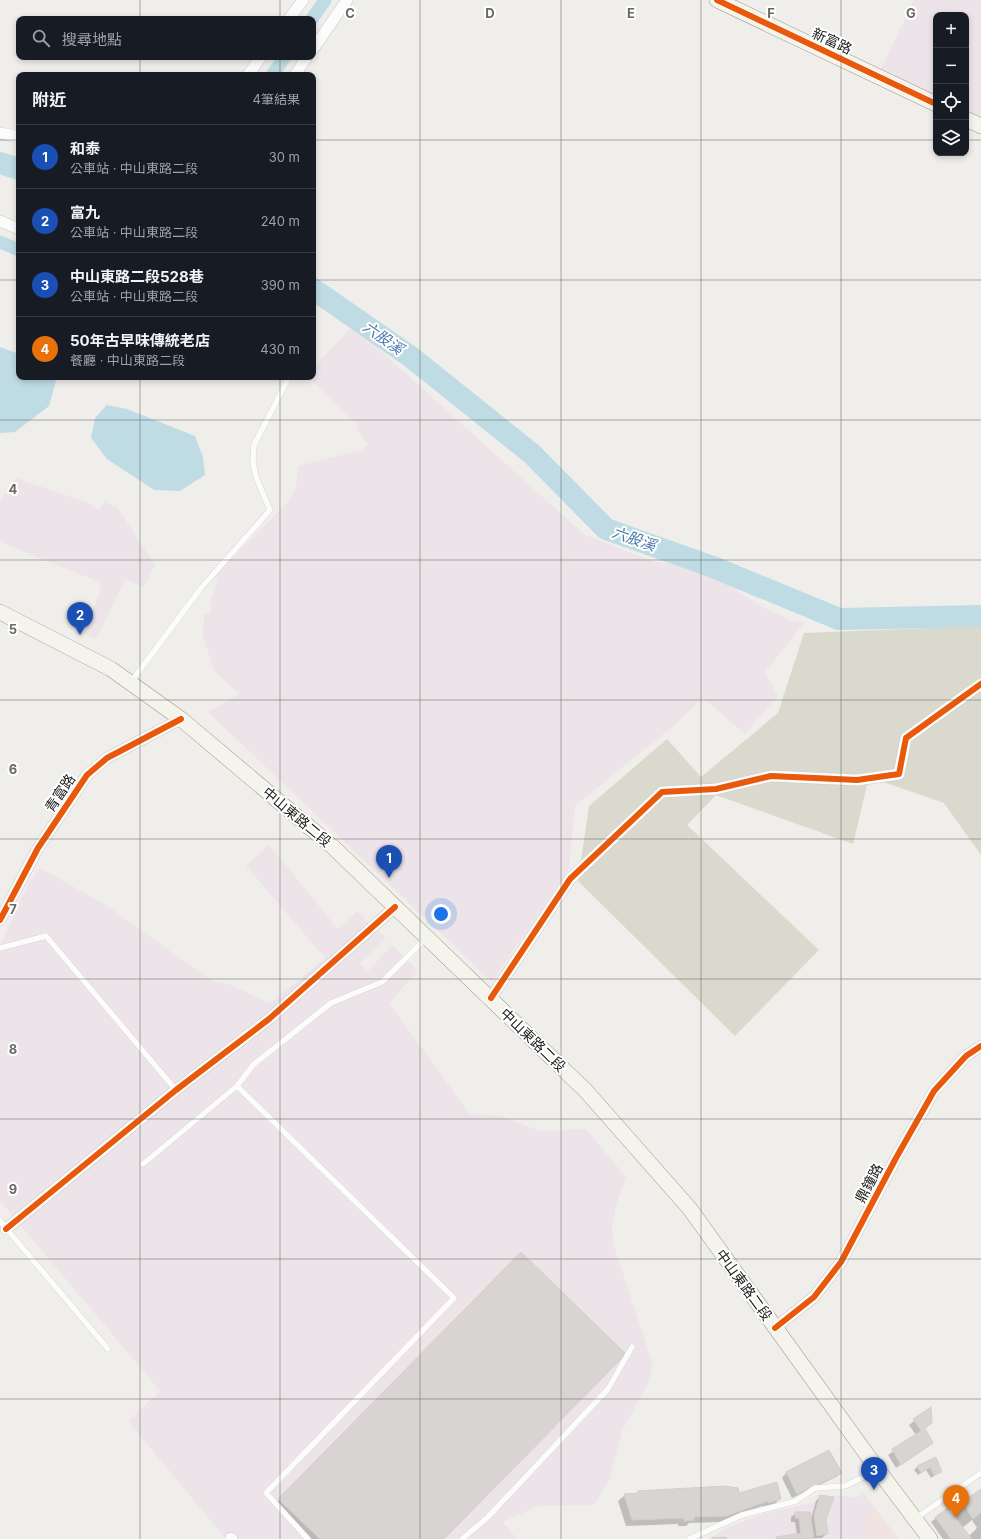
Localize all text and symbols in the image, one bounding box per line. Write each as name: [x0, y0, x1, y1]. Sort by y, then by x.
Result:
text: C: [345, 5, 355, 21]
text: D: [485, 5, 495, 21]
text: E: [627, 5, 635, 21]
text: F: [767, 5, 775, 21]
text: G: [906, 5, 916, 21]
map controls: [933, 12, 969, 156]
button: +: [933, 12, 969, 48]
search box: [16, 16, 316, 60]
street label: 新富路: [810, 24, 855, 57]
icon: search: [30, 27, 52, 49]
text: 搜尋地點: [62, 30, 122, 49]
button: −: [933, 48, 969, 84]
button: locate: [933, 84, 969, 120]
text: 附近: [32, 90, 66, 110]
text: 4筆結果: [253, 91, 300, 107]
button: layers: [933, 120, 969, 156]
text: 和泰: [70, 139, 100, 158]
text: 1: [42, 149, 48, 165]
text: 30 m: [269, 149, 300, 165]
text: 公車站 · 中山東路二段: [70, 160, 198, 176]
text: 富九: [70, 203, 100, 222]
text: 2: [41, 213, 49, 229]
text: 240 m: [261, 213, 300, 229]
text: 公車站 · 中山東路二段: [70, 224, 198, 240]
text: 中山東路二段528巷: [70, 267, 204, 286]
text: 3: [41, 277, 49, 293]
text: 390 m: [261, 277, 300, 293]
text: 公車站 · 中山東路二段: [70, 288, 198, 304]
water label: 六股溪: [359, 317, 409, 359]
text: 50年古早味傳統老店: [70, 331, 210, 350]
text: 4: [41, 341, 49, 357]
text: 430 m: [260, 341, 300, 357]
text: 餐廳 · 中山東路二段: [70, 352, 185, 368]
text: 4: [9, 481, 18, 497]
water label: 六股溪: [610, 522, 660, 555]
pin: 2: [67, 602, 93, 635]
text: 5: [9, 621, 17, 637]
text: 6: [9, 761, 17, 777]
street label: 青富路: [41, 771, 78, 815]
street label: 中山東路二段: [260, 783, 335, 850]
pin: 1: [376, 845, 402, 878]
text: 7: [9, 901, 17, 917]
your location: [431, 904, 451, 924]
street label: 中山東路二段: [497, 1004, 569, 1075]
text: 8: [9, 1041, 17, 1057]
street label: 鼎鐘路: [851, 1160, 886, 1205]
text: 9: [9, 1181, 17, 1197]
street label: 中山東路二段: [713, 1246, 776, 1324]
pin: 3: [861, 1457, 887, 1490]
pin: 4: [943, 1485, 969, 1518]

